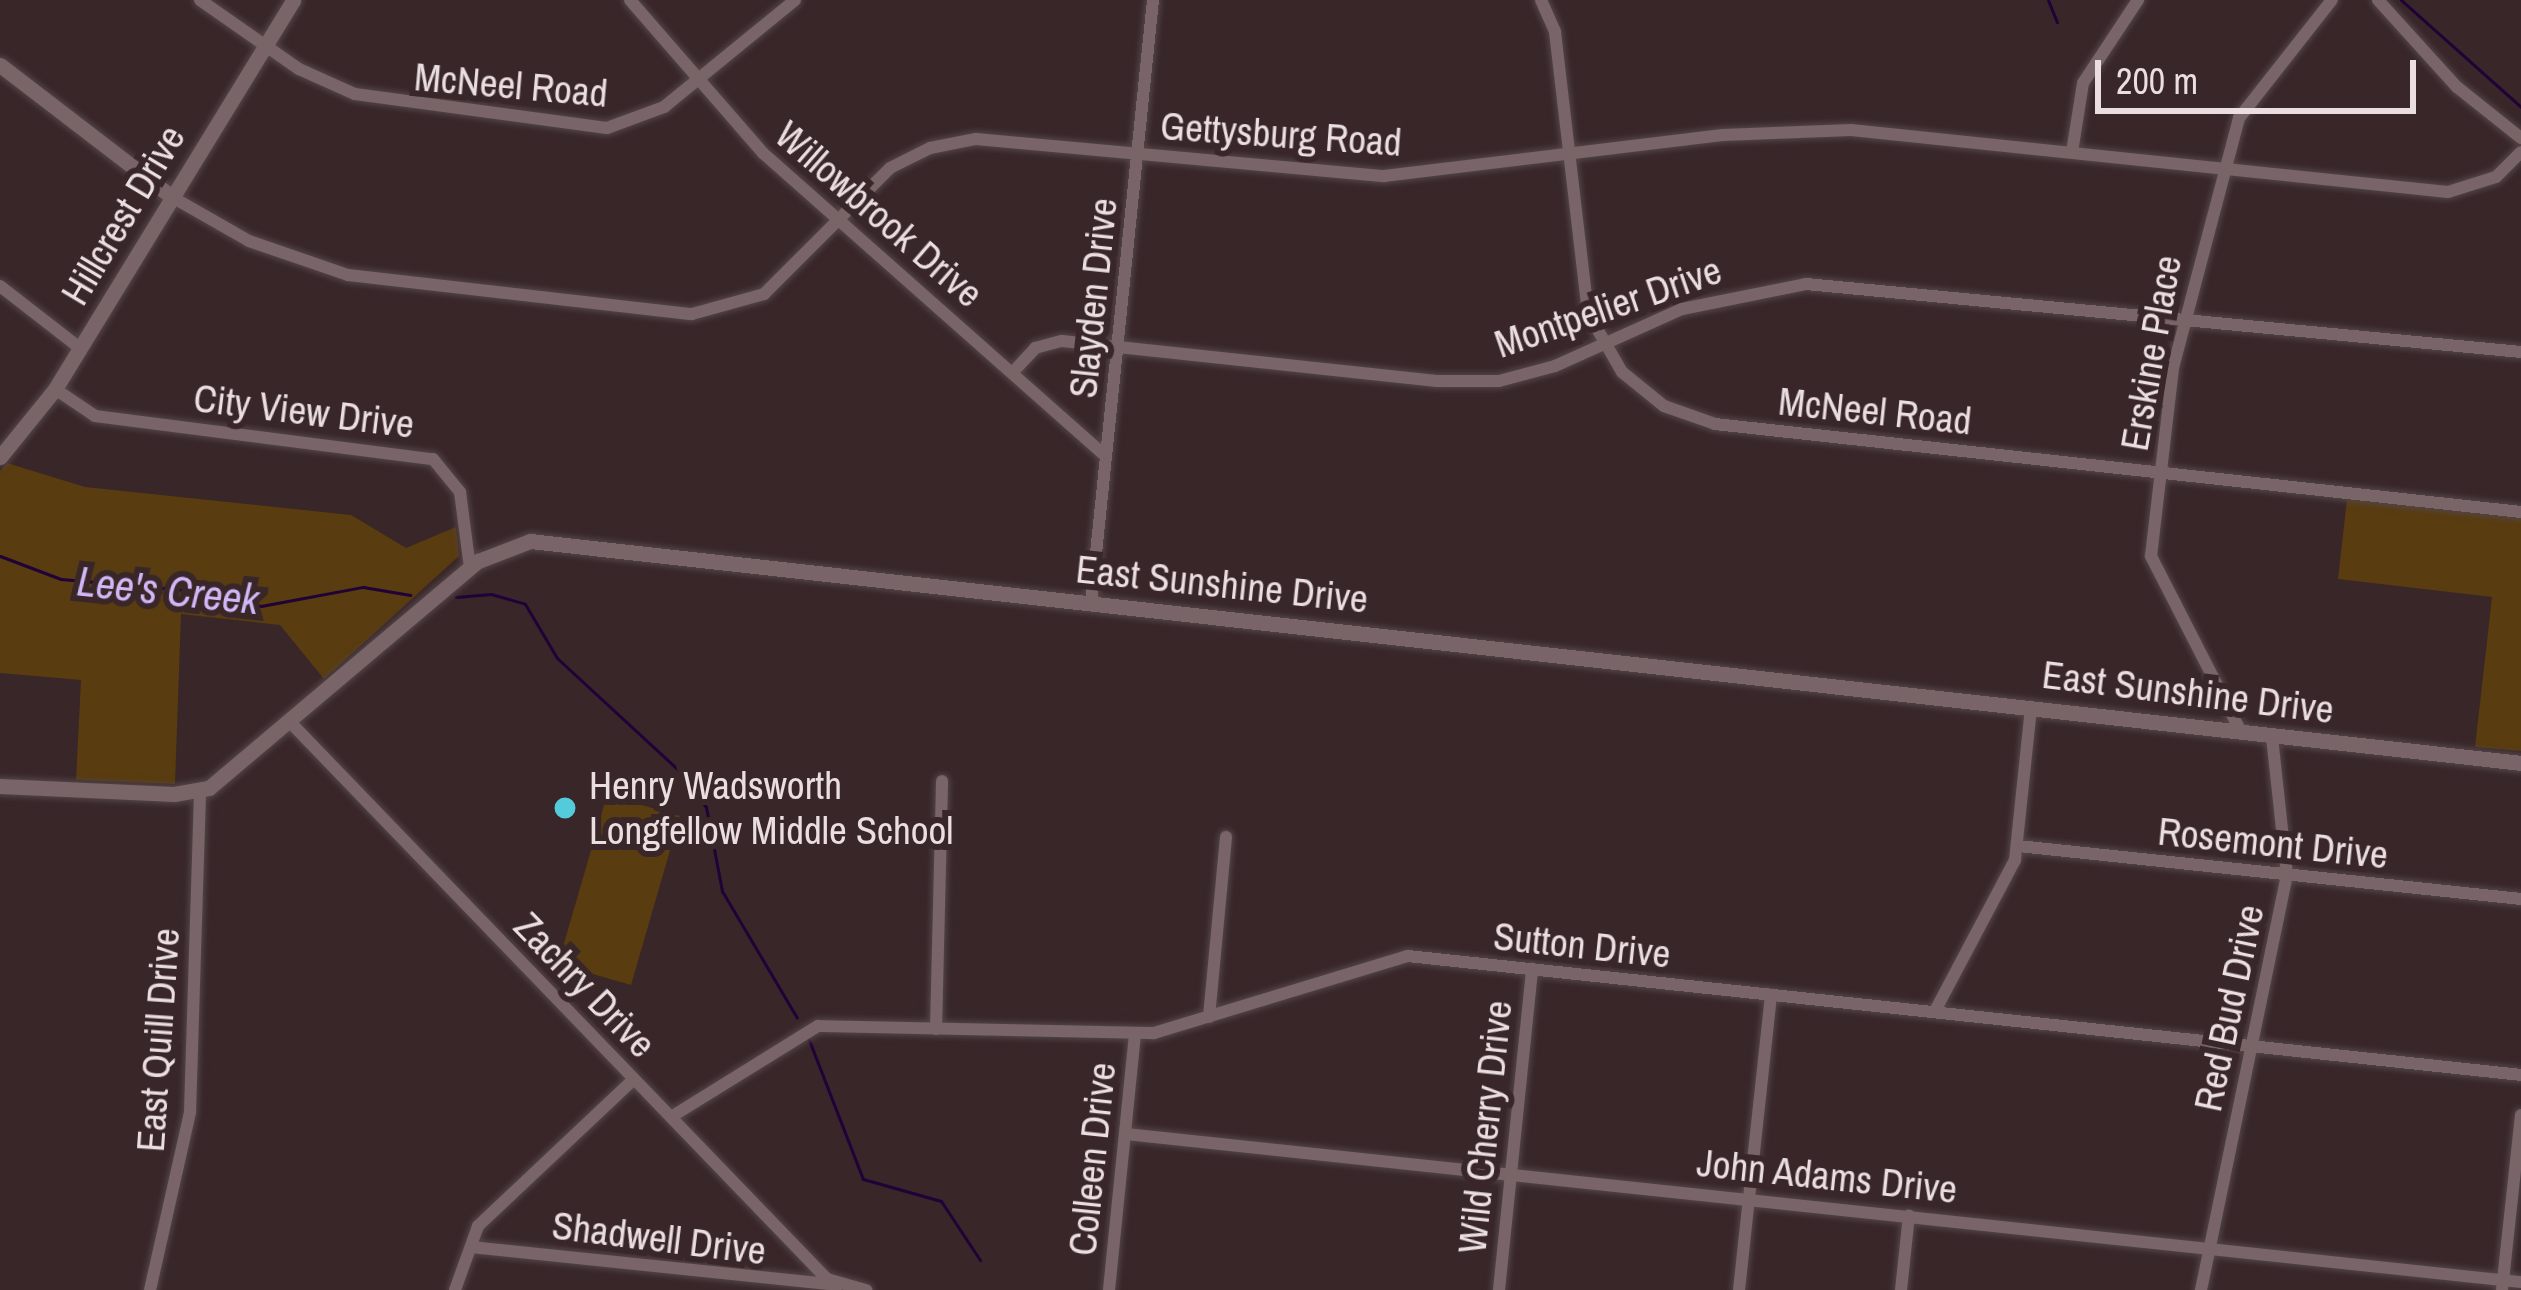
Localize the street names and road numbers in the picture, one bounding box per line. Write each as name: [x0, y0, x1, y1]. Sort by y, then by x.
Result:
street label: McNeel Road: [412, 53, 610, 117]
street label: Gettysburg Road: [1159, 102, 1403, 166]
street label: Willowbrook Drive: [766, 111, 992, 317]
street label: Hillcrest Drive: [51, 117, 195, 313]
street label: Slayden Drive: [1059, 196, 1127, 400]
street label: Montpelier Drive: [1489, 246, 1727, 368]
street label: Erskine Place: [2111, 252, 2191, 454]
street label: City View Drive: [191, 374, 417, 448]
street label: McNeel Road: [1776, 378, 1974, 444]
street label: East Sunshine Drive: [1074, 545, 1370, 623]
street label: East Sunshine Drive: [2040, 651, 2336, 733]
street label: Rosemont Drive: [2156, 808, 2390, 878]
street label: Red Bud Drive: [2184, 901, 2274, 1115]
street label: Zachry Drive: [505, 903, 665, 1067]
street label: Sutton Drive: [1491, 912, 1673, 978]
street label: East Quill Drive: [127, 927, 189, 1153]
street label: Wild Cherry Drive: [1448, 998, 1522, 1256]
street label: Colleen Drive: [1059, 1060, 1125, 1258]
street label: John Adams Drive: [1694, 1139, 1960, 1213]
street label: Shadwell Drive: [549, 1202, 769, 1274]

